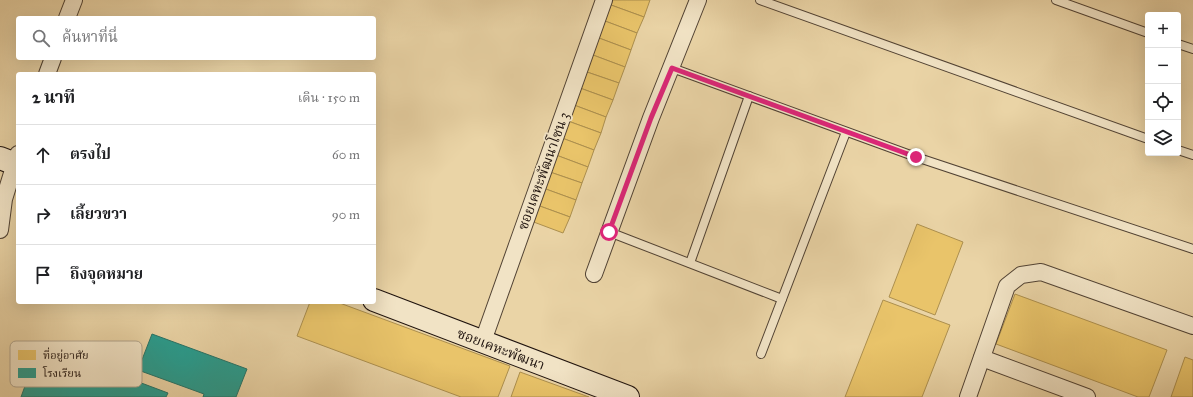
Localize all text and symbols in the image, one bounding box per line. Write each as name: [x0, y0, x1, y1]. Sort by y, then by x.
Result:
map controls: [1145, 12, 1181, 156]
button: +: [1145, 12, 1181, 48]
search box: [16, 16, 376, 60]
icon: search: [30, 27, 52, 49]
text: ค้นหาที่นี่: [62, 28, 118, 46]
button: −: [1145, 48, 1181, 84]
button: locate: [1145, 84, 1181, 120]
text: 2 นาที: [32, 87, 75, 108]
text: เดิน · 150 m: [298, 90, 360, 106]
street label: ซอยเคหะพัฒนาโซน 3: [512, 109, 573, 232]
button: layers: [1145, 120, 1181, 156]
icon: ahead: [32, 144, 54, 166]
text: ตรงไป: [70, 145, 111, 163]
text: 60 m: [332, 147, 360, 163]
route end: [907, 148, 925, 166]
icon: right: [32, 204, 54, 226]
text: เลี้ยวขวา: [70, 205, 127, 223]
text: 90 m: [332, 207, 360, 223]
route start: [600, 223, 618, 241]
icon: arrive: [32, 264, 54, 286]
text: ถึงจุดหมาย: [70, 265, 143, 283]
street label: ซอยเคหะพัฒนา: [455, 325, 547, 374]
legend: [10, 341, 142, 387]
text: ที่อยู่อาศัย: [43, 347, 89, 362]
text: โรงเรียน: [42, 366, 81, 380]

